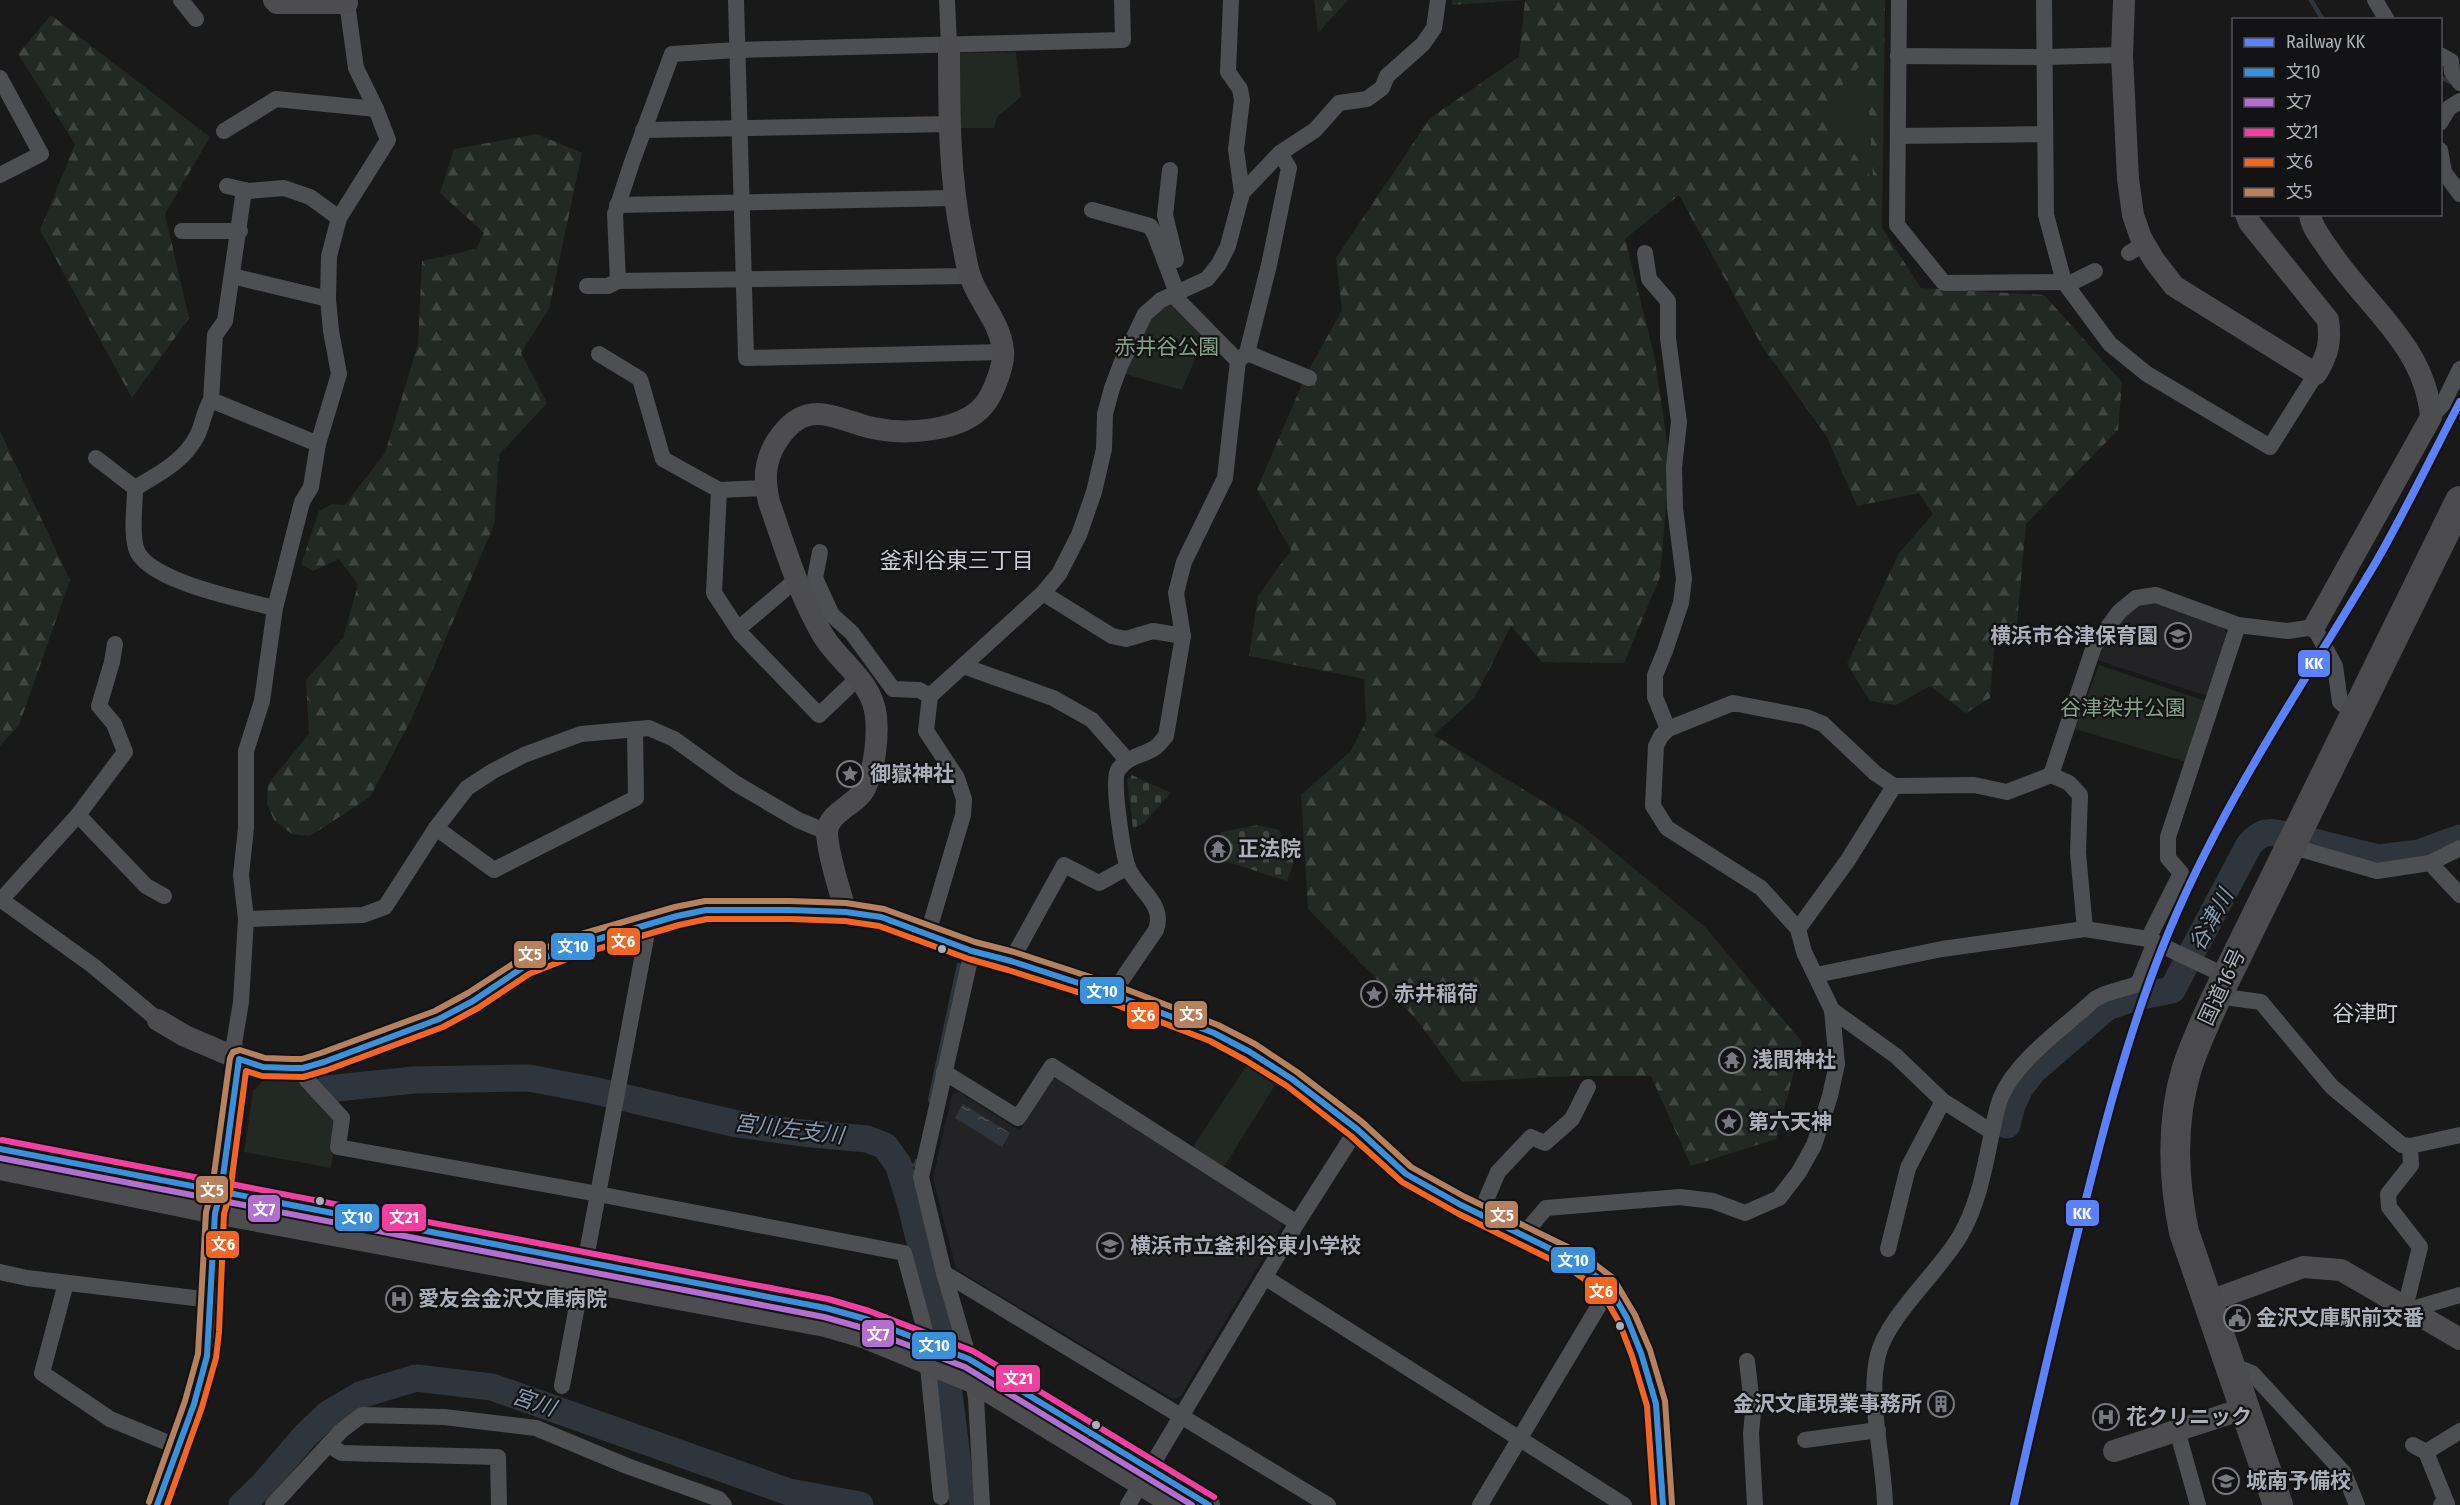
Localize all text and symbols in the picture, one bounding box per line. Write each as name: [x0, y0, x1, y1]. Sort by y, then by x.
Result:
legend: [2232, 18, 2442, 216]
text: Railway KK: [2286, 31, 2366, 53]
text: 文10: [2286, 61, 2320, 83]
text: 文7: [2286, 91, 2311, 113]
text: 文21: [2286, 121, 2319, 143]
text: 文6: [2286, 151, 2313, 173]
text: 文5: [2286, 181, 2312, 203]
park label: 赤井谷公園: [1115, 334, 1220, 360]
district label: 釜利谷東三丁目: [880, 547, 1034, 574]
school or university icon: 横浜市谷津保育園: [2163, 621, 2193, 651]
place label: 横浜市谷津保育園: [1990, 623, 2158, 649]
line badge: KK: [2297, 649, 2331, 678]
text: KK: [2305, 654, 2324, 673]
park label: 谷津染井公園: [2060, 695, 2186, 721]
place icon: 御嶽神社: [835, 759, 865, 789]
place label: 御嶽神社: [870, 761, 954, 787]
temple icon: 正法院: [1203, 834, 1233, 864]
place label: 正法院: [1238, 836, 1301, 862]
water label: 谷津川: [2183, 883, 2240, 955]
line badge: 文6: [606, 927, 641, 956]
line badge: 文10: [550, 932, 596, 961]
text: 文6: [611, 932, 635, 951]
text: 文10: [557, 937, 589, 956]
line badge: 文5: [513, 940, 547, 969]
unlabelled marker: [936, 943, 948, 955]
text: 文5: [518, 945, 542, 964]
street label: 国道16号: [2193, 945, 2251, 1029]
line badge: 文10: [1079, 976, 1125, 1005]
place icon: 赤井稲荷: [1359, 979, 1389, 1009]
place label: 赤井稲荷: [1394, 981, 1478, 1007]
text: 文10: [1086, 982, 1118, 1001]
line badge: 文5: [1173, 1000, 1208, 1029]
district label: 谷津町: [2332, 1000, 2398, 1027]
line badge: 文6: [1126, 1001, 1160, 1030]
text: 文5: [1179, 1005, 1203, 1024]
text: 文6: [1131, 1006, 1155, 1025]
temple icon: 浅間神社: [1717, 1045, 1747, 1075]
place label: 浅間神社: [1752, 1047, 1836, 1073]
place icon: 第六天神: [1714, 1107, 1744, 1137]
water label: 宮川左支川: [733, 1109, 847, 1149]
place label: 第六天神: [1748, 1109, 1832, 1135]
line badge: 文5: [195, 1175, 229, 1204]
text: 文5: [200, 1181, 224, 1200]
line badge: 文7: [247, 1194, 281, 1223]
unlabelled marker: [314, 1195, 326, 1207]
line badge: KK: [2065, 1199, 2100, 1227]
text: 文7: [253, 1200, 276, 1219]
line badge: 文5: [1484, 1200, 1519, 1229]
line badge: 文10: [334, 1203, 380, 1232]
line badge: 文21: [381, 1203, 427, 1232]
text: KK: [2073, 1204, 2092, 1223]
text: 文5: [1490, 1206, 1514, 1225]
text: 文10: [341, 1208, 373, 1227]
text: 文21: [389, 1208, 419, 1227]
line badge: 文6: [205, 1230, 240, 1259]
school or university icon: 横浜市立釜利谷東小学校: [1095, 1231, 1125, 1261]
place label: 横浜市立釜利谷東小学校: [1130, 1233, 1361, 1259]
text: 文6: [211, 1235, 235, 1254]
line badge: 文10: [1550, 1246, 1596, 1274]
text: 文10: [1557, 1251, 1589, 1270]
line badge: 文6: [1584, 1276, 1618, 1305]
text: 文6: [1589, 1282, 1613, 1301]
hospital icon: 愛友会金沢文庫病院: [384, 1284, 414, 1314]
place label: 愛友会金沢文庫病院: [418, 1286, 607, 1312]
public building icon: 金沢文庫駅前交番: [2222, 1303, 2252, 1333]
place label: 金沢文庫駅前交番: [2256, 1305, 2424, 1331]
line badge: 文7: [861, 1319, 895, 1348]
unlabelled marker: [1614, 1320, 1626, 1332]
text: 文7: [867, 1325, 890, 1344]
line badge: 文10: [911, 1331, 957, 1360]
text: 文10: [918, 1336, 950, 1355]
line badge: 文21: [995, 1364, 1041, 1393]
text: 文21: [1003, 1369, 1033, 1388]
water label: 宮川: [509, 1382, 561, 1423]
building icon: 金沢文庫現業事務所: [1926, 1389, 1956, 1419]
place label: 金沢文庫現業事務所: [1733, 1391, 1922, 1417]
hospital icon: 花クリニック: [2091, 1402, 2121, 1432]
place label: 花クリニック: [2126, 1404, 2252, 1430]
unlabelled marker: [1090, 1419, 1102, 1431]
school or university icon: 城南予備校: [2211, 1466, 2241, 1496]
place label: 城南予備校: [2246, 1468, 2351, 1494]

